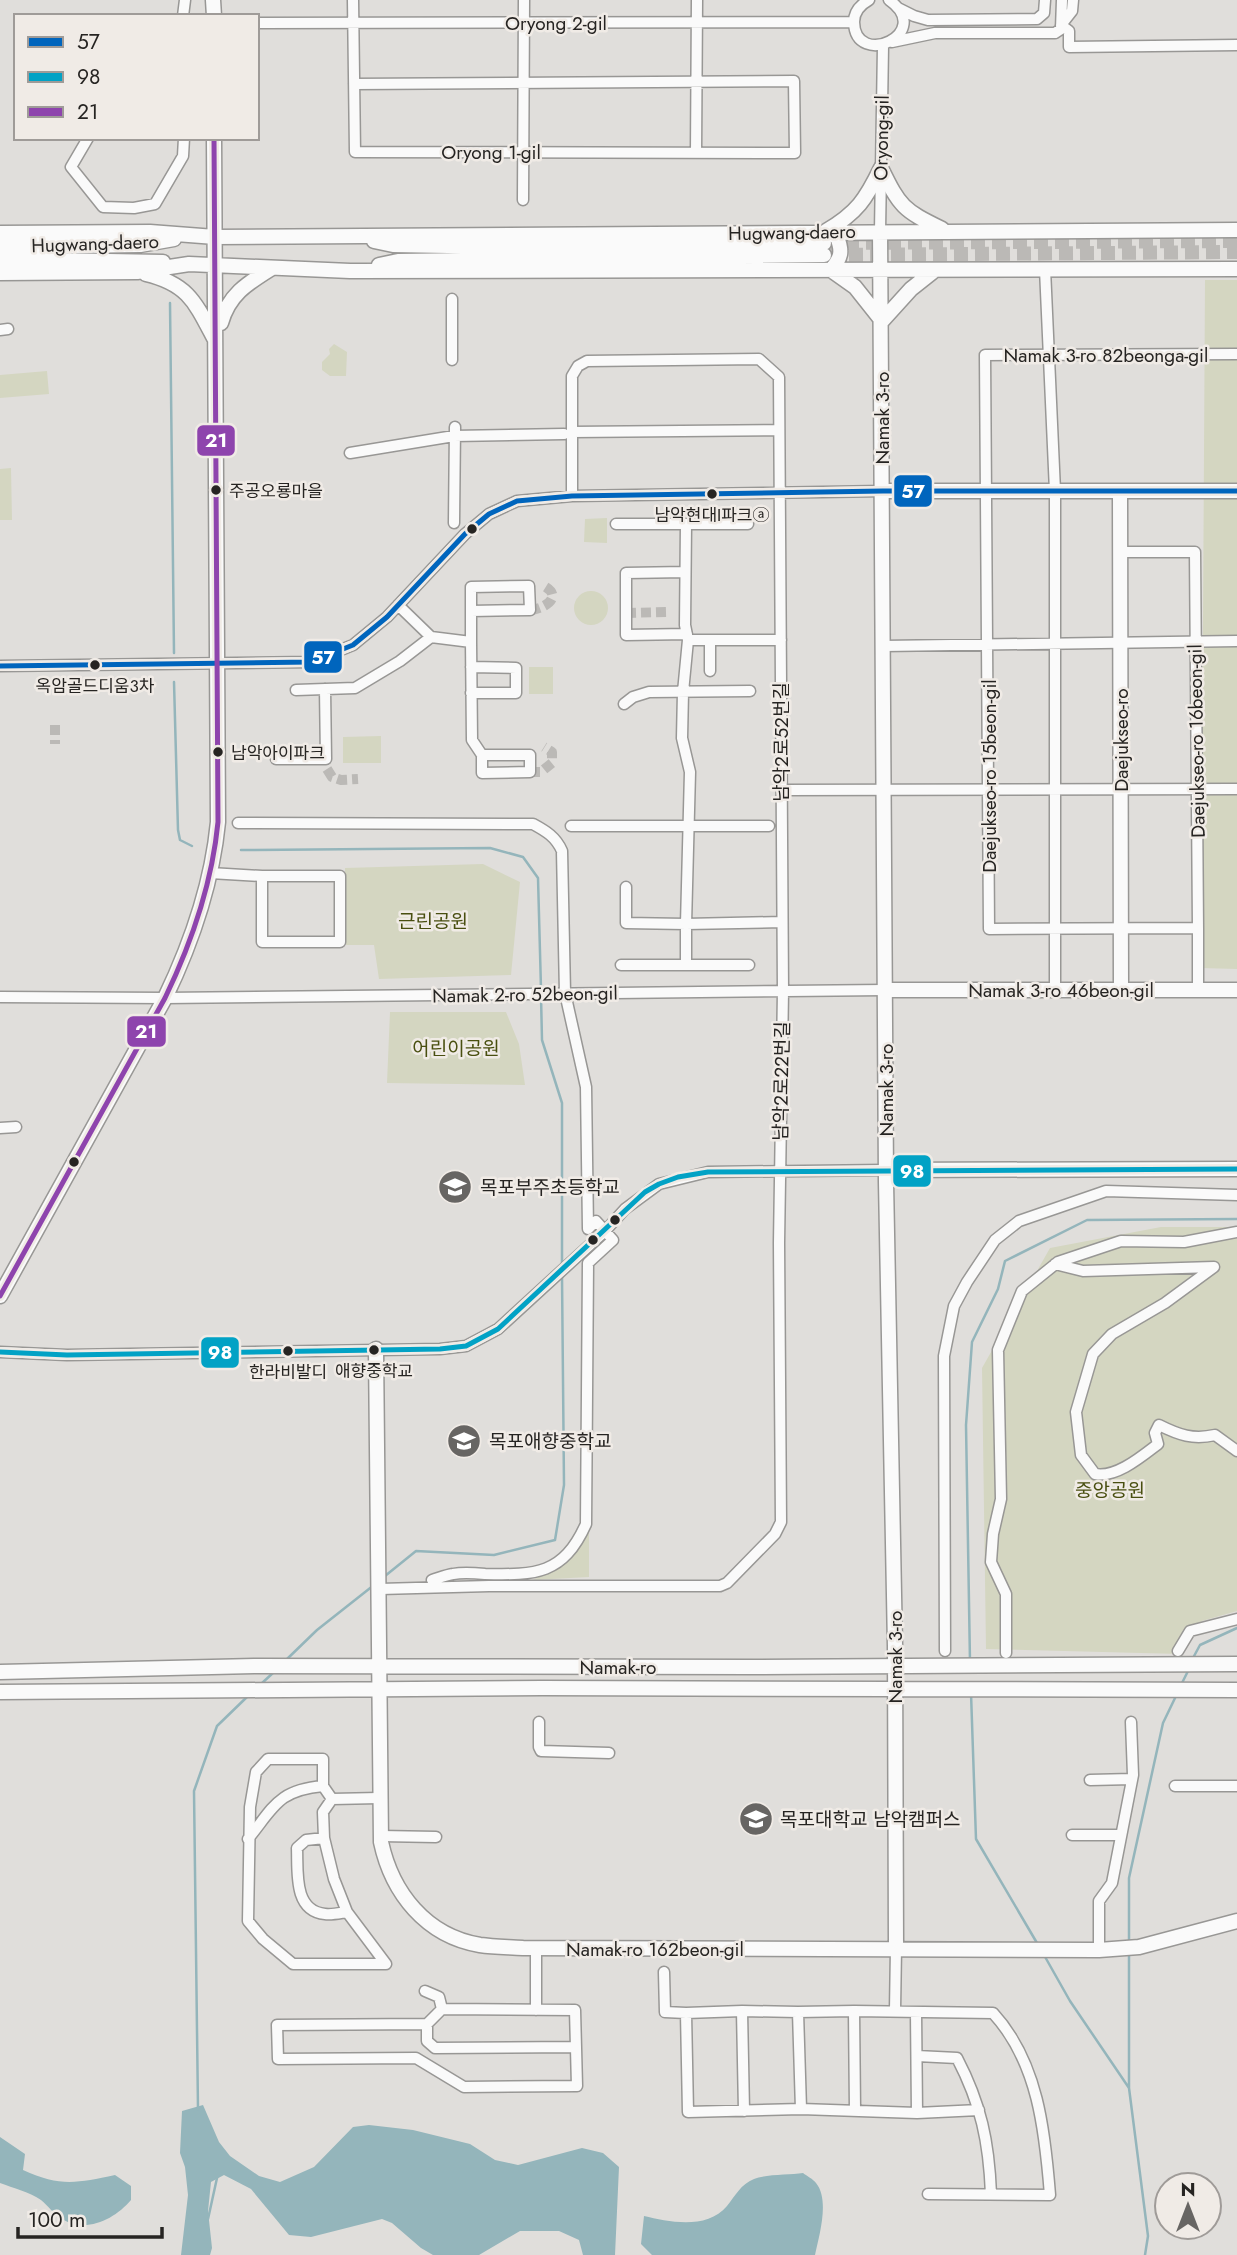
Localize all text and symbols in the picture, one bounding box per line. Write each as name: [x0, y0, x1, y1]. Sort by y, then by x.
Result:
street label: Oryong 2-gil: [505, 10, 607, 37]
legend: [14, 14, 259, 140]
text: 57: [77, 27, 100, 57]
text: 98: [77, 62, 101, 92]
street label: Oryong-gil: [867, 95, 896, 181]
text: 21: [77, 97, 98, 127]
street label: Oryong 1-gil: [441, 139, 541, 166]
street label: Hugwang-daero: [728, 218, 856, 247]
street label: Hugwang-daero: [31, 228, 159, 259]
street label: Namak 3-ro 82beonga-gil: [1004, 342, 1208, 369]
street label: Namak 3-ro: [869, 372, 896, 464]
line badge: 21: [196, 424, 236, 457]
text: 21: [205, 427, 227, 454]
line badge: 57: [893, 474, 933, 508]
text: 57: [901, 478, 925, 505]
place label: 주공오룡마을: [229, 479, 323, 503]
marker: 주공오룡마을: [209, 483, 223, 497]
marker: 남악현대I파크ⓐ: [705, 487, 719, 501]
place label: 남악현대I파크ⓐ: [654, 503, 770, 527]
unlabelled marker: [465, 522, 479, 536]
line badge: 57: [303, 640, 343, 674]
text: 57: [311, 644, 335, 671]
street label: Daejukseo-ro 16beon-gil: [1181, 644, 1212, 838]
marker: 옥암골드디움3차: [88, 658, 102, 672]
place label: 옥암골드디움3차: [36, 674, 155, 698]
street label: Daejukseo-ro 15beon-gil: [976, 679, 1003, 873]
street label: 남악2로52번길: [768, 682, 795, 802]
street label: Daejukseo-ro: [1108, 688, 1135, 792]
place label: 남악아이파크: [231, 741, 325, 765]
marker: 남악아이파크: [211, 745, 225, 759]
park label: 근린공원: [398, 908, 468, 935]
street label: Namak 3-ro 46beon-gil: [968, 977, 1154, 1004]
street label: Namak 2-ro 52beon-gil: [432, 979, 618, 1010]
line badge: 21: [126, 1015, 167, 1048]
text: 21: [135, 1018, 157, 1045]
street label: 남악2로22번길: [767, 1021, 796, 1141]
park label: 어린이공원: [412, 1035, 500, 1062]
street label: Namak 3-ro: [873, 1044, 900, 1136]
line badge: 98: [892, 1154, 932, 1188]
unlabelled marker: [67, 1155, 81, 1169]
text: 98: [900, 1158, 924, 1185]
school or university icon: 목포부주초등학교: [436, 1168, 474, 1206]
place label: 목포부주초등학교: [480, 1174, 620, 1201]
unlabelled marker: [608, 1213, 622, 1227]
unlabelled marker: [586, 1233, 600, 1247]
line badge: 98: [200, 1336, 240, 1369]
text: 98: [208, 1339, 232, 1366]
marker: 애향중학교: [367, 1343, 381, 1357]
marker: 한라비발디: [281, 1344, 295, 1358]
place label: 애향중학교: [335, 1359, 413, 1383]
place label: 한라비발디: [249, 1360, 327, 1384]
school or university icon: 목포애향중학교: [445, 1422, 483, 1460]
place label: 목포애향중학교: [489, 1428, 611, 1455]
park label: 중앙공원: [1075, 1477, 1145, 1504]
street label: Namak 3-ro: [882, 1611, 909, 1703]
street label: Namak-ro: [580, 1654, 656, 1681]
school or university icon: 목포대학교 남악캠퍼스: [737, 1800, 775, 1838]
place label: 목포대학교 남악캠퍼스: [780, 1806, 961, 1833]
street label: Namak-ro 162beon-gil: [566, 1936, 744, 1963]
north arrow: [1153, 2171, 1223, 2241]
text: N: [1180, 2176, 1196, 2203]
scale bar: [18, 2196, 161, 2240]
text: 100 m: [28, 2205, 85, 2235]

